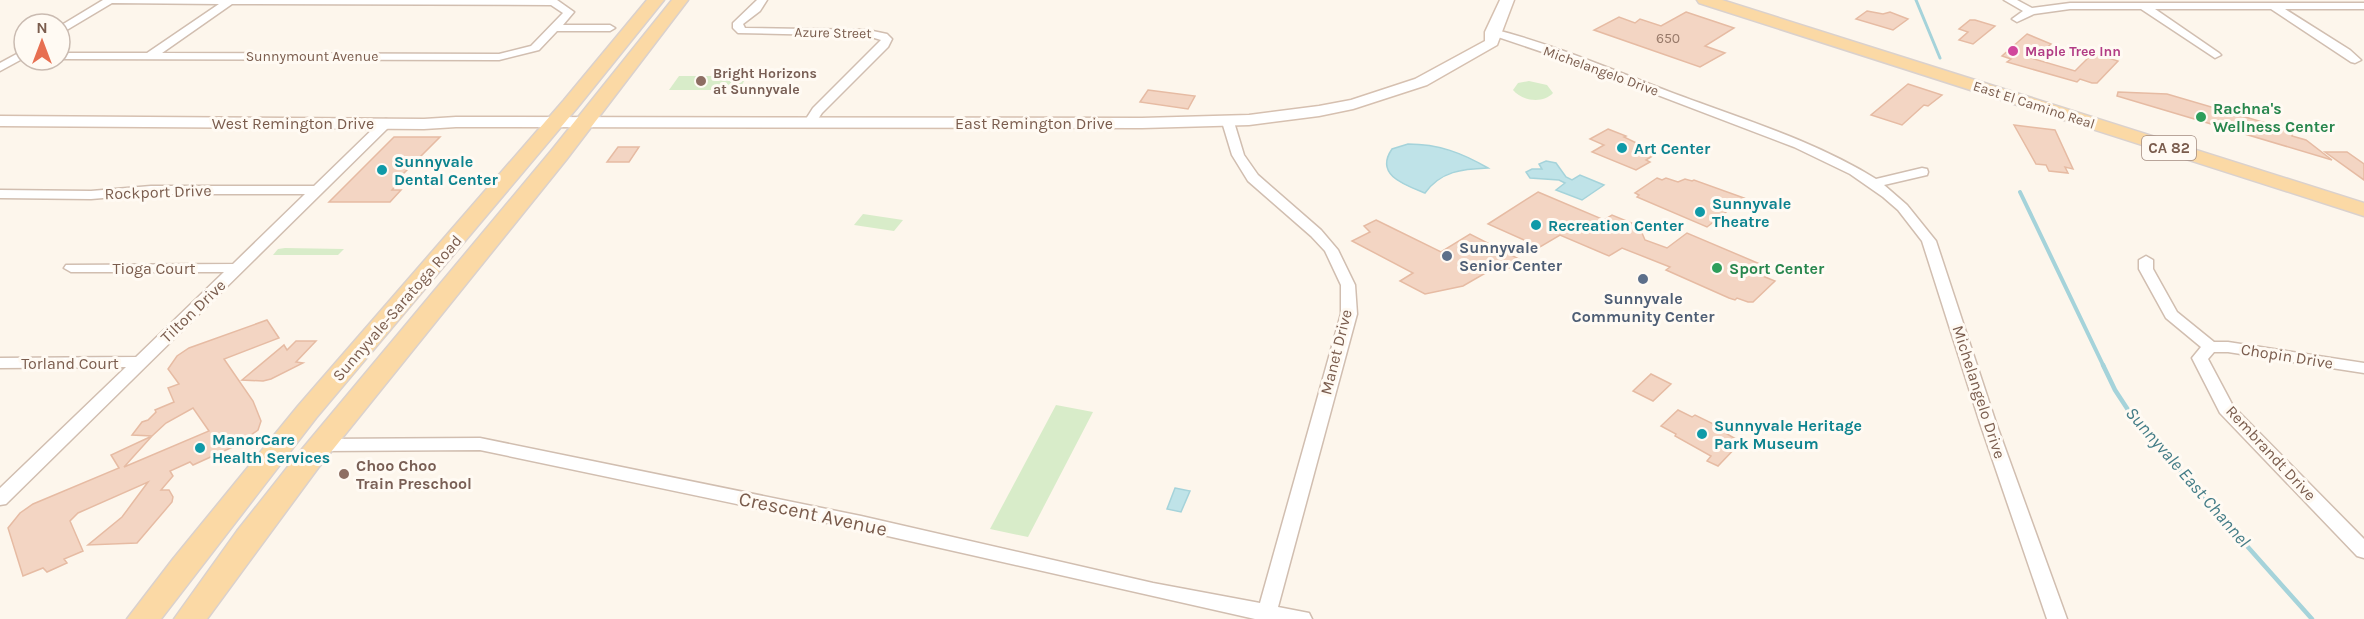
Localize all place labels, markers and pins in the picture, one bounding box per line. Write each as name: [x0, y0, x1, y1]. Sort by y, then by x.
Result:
place label: Maple Tree Inn: [2025, 43, 2121, 60]
marker: Maple Tree Inn: [2006, 44, 2020, 58]
place label: Bright Horizons at Sunnyvale: [713, 65, 817, 98]
marker: Bright Horizons at Sunnyvale: [694, 74, 708, 88]
place label: Rachna's Wellness Center: [2213, 99, 2335, 136]
marker: Rachna's Wellness Center: [2194, 110, 2208, 124]
place label: Art Center: [1634, 139, 1711, 158]
marker: Art Center: [1615, 141, 1629, 155]
place label: Sunnyvale Dental Center: [394, 152, 498, 189]
marker: Sunnyvale Dental Center: [375, 163, 389, 177]
place label: Sunnyvale Theatre: [1712, 194, 1791, 231]
marker: Sunnyvale Theatre: [1693, 205, 1707, 219]
place label: Recreation Center: [1548, 216, 1684, 235]
marker: Recreation Center: [1529, 218, 1543, 232]
place label: Sunnyvale Senior Center: [1459, 238, 1563, 275]
marker: Sunnyvale Senior Center: [1440, 249, 1454, 263]
place label: Sport Center: [1729, 259, 1825, 278]
marker: Sport Center: [1710, 261, 1724, 275]
marker: Sunnyvale Community Center: [1636, 272, 1650, 286]
place label: Sunnyvale Community Center: [1572, 289, 1715, 326]
place label: Sunnyvale Heritage Park Museum: [1714, 416, 1862, 453]
marker: Sunnyvale Heritage Park Museum: [1695, 427, 1709, 441]
place label: ManorCare Health Services: [212, 430, 330, 467]
marker: ManorCare Health Services: [193, 441, 207, 455]
place label: Choo Choo Train Preschool: [356, 456, 472, 493]
marker: Choo Choo Train Preschool: [337, 467, 351, 481]

